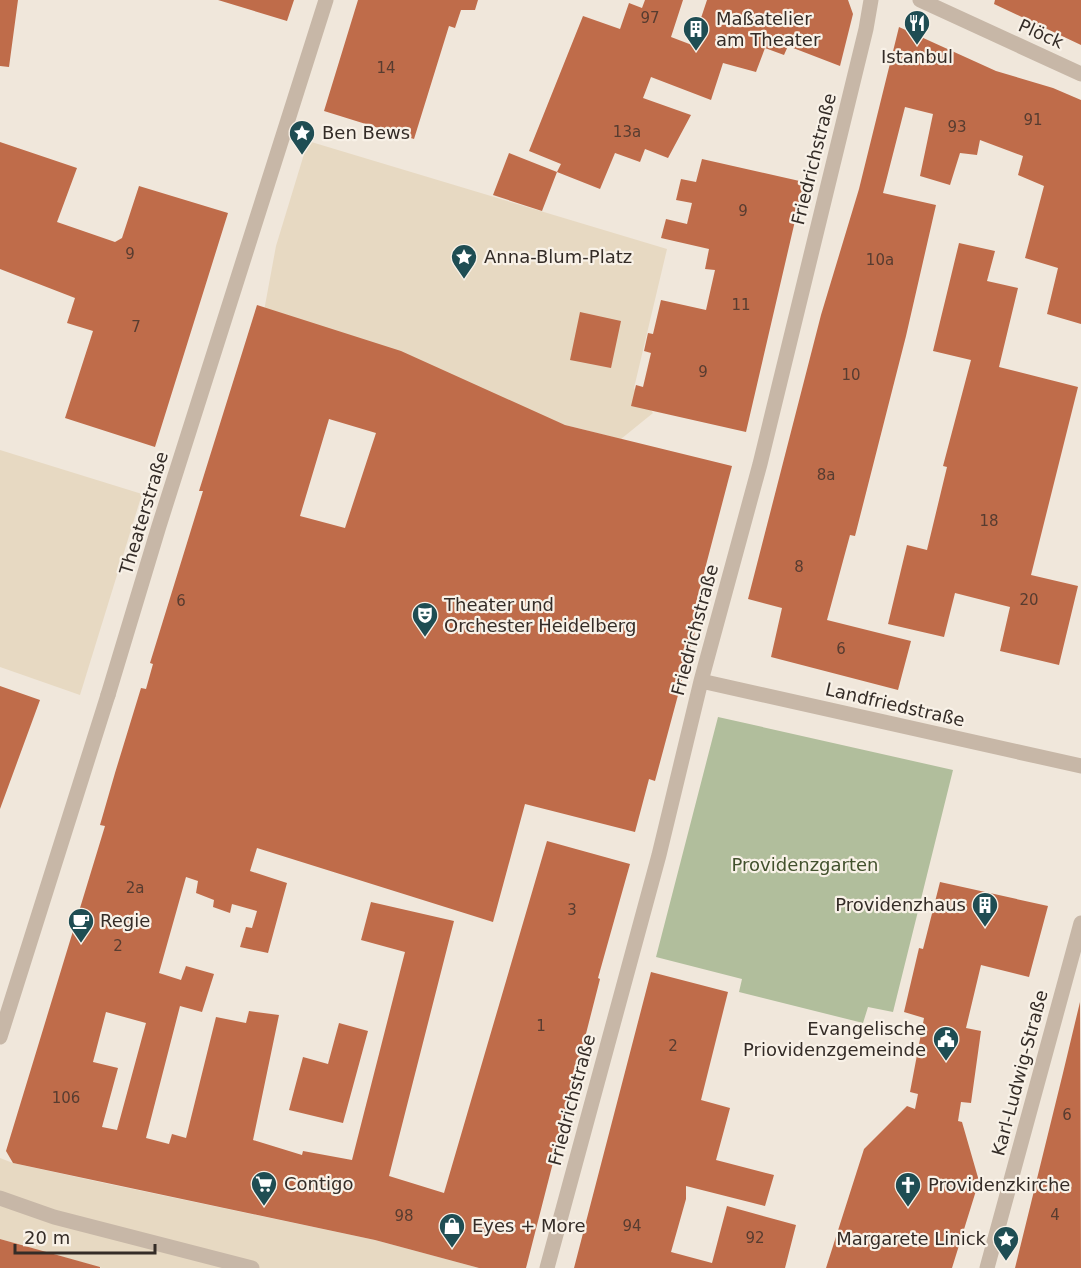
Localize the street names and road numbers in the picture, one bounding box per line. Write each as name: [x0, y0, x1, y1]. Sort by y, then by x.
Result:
street label: Plöck: [1015, 14, 1068, 53]
street label: Friedrichstraße: [787, 91, 840, 227]
street label: Theaterstraße: [115, 449, 172, 578]
street label: Friedrichstraße: [667, 562, 722, 698]
street label: Landfriedstraße: [823, 678, 967, 731]
street label: Karl-Ludwig-Straße: [987, 988, 1052, 1158]
street label: Friedrichstraße: [544, 1032, 599, 1168]

